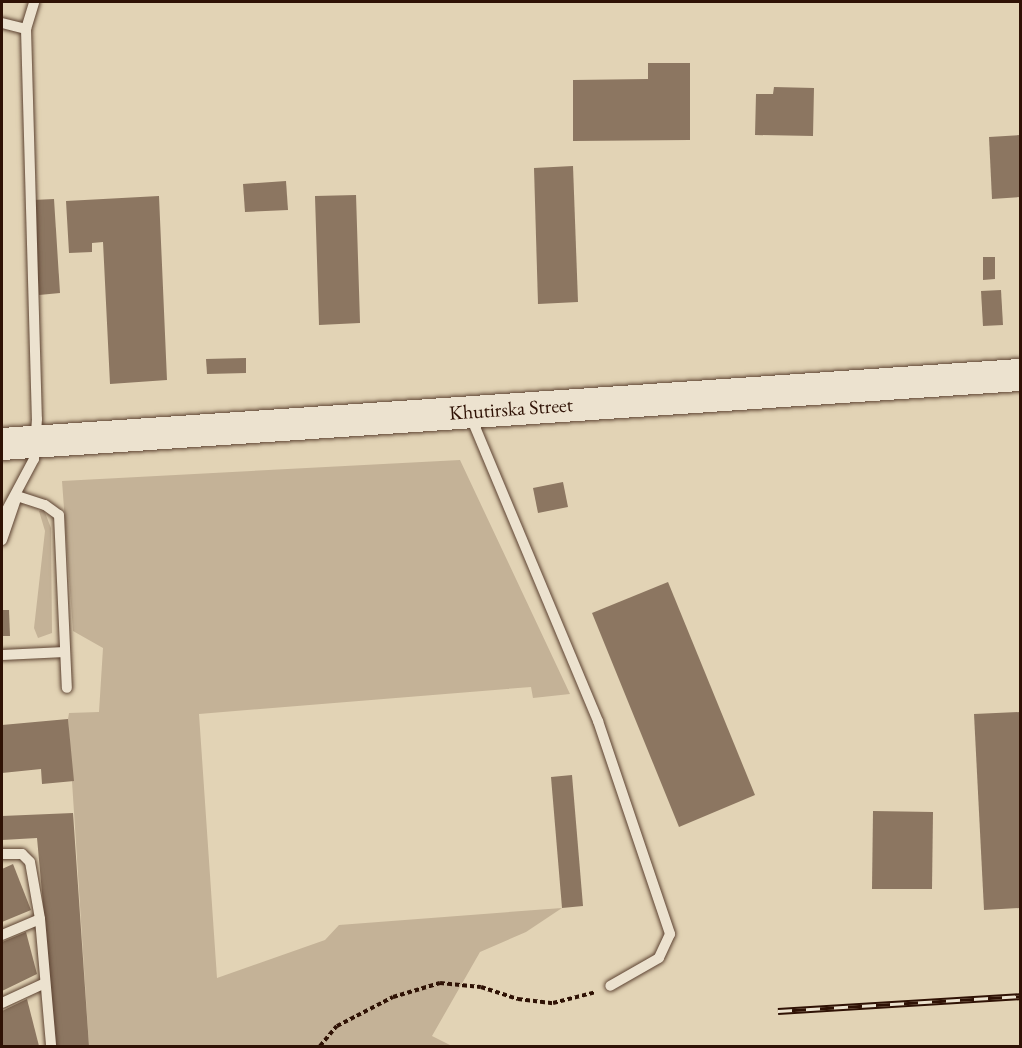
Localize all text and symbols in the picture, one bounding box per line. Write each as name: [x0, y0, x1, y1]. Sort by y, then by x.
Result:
street label: Khutirska Street: [448, 393, 574, 425]

